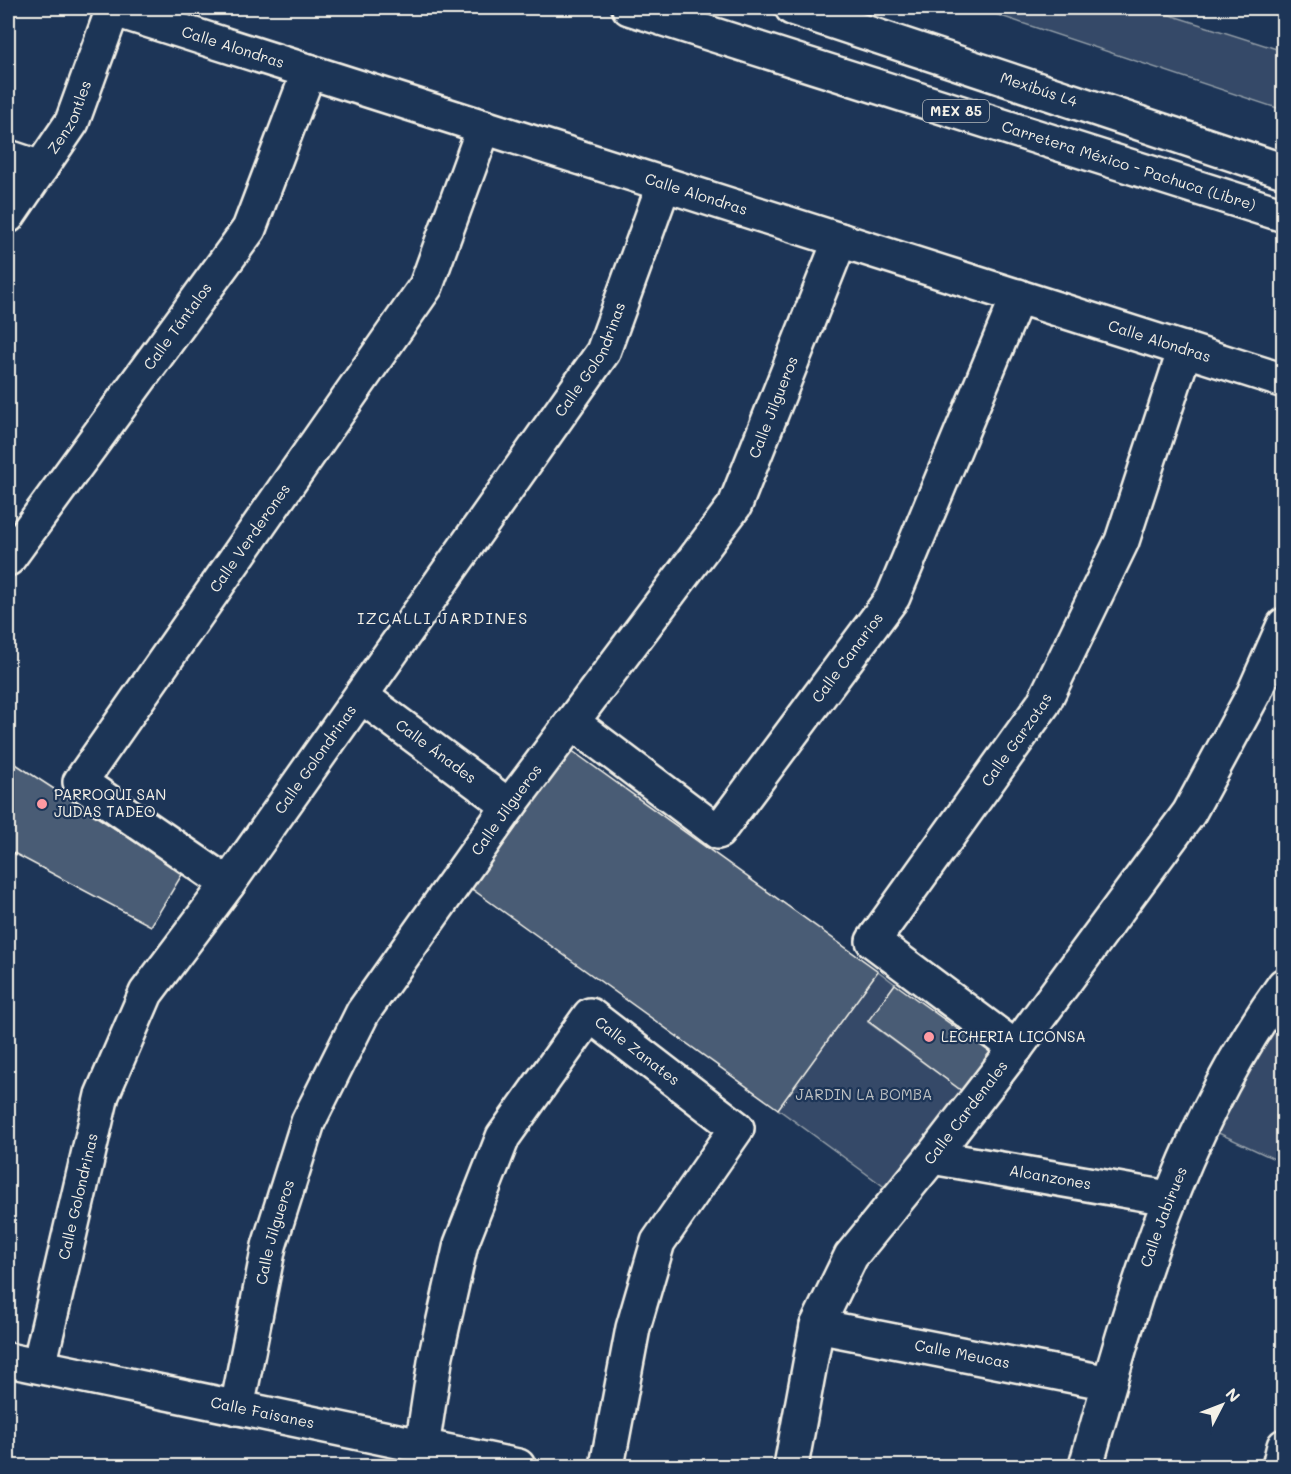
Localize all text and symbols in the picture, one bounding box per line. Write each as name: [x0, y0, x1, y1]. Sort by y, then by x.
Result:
street label: Calle Alondras: [179, 21, 287, 72]
street label: Mexibús L4: [998, 67, 1080, 111]
street label: Zenzontles: [42, 77, 95, 158]
road number: MEX 85: [923, 100, 989, 122]
street label: Carretera México - Pachuca (Libre): [999, 115, 1258, 214]
street label: Calle Alondras: [643, 168, 750, 219]
street label: Calle Tántalos: [138, 278, 216, 374]
street label: Calle Golondrinas: [549, 299, 629, 420]
street label: Calle Alondras: [1106, 315, 1214, 366]
street label: Calle Jilgueros: [744, 353, 802, 461]
street label: Calle Verderones: [204, 479, 294, 596]
district label: IZCALLI JARDINES: [357, 607, 529, 628]
street label: Calle Canarios: [807, 608, 887, 706]
street label: Calle Garzotas: [976, 689, 1056, 790]
street label: Calle Golondrinas: [269, 700, 360, 818]
street label: Calle Ánades: [392, 714, 481, 787]
street label: Calle Jilgueros: [466, 760, 546, 859]
place label: PARROQUI SAN JUDAS TADEO: [54, 784, 166, 821]
marker: PARROQUI SAN JUDAS TADEO: [35, 797, 49, 811]
street label: Calle Zanates: [591, 1011, 684, 1089]
place label: LECHERIA LICONSA: [941, 1026, 1086, 1046]
marker: LECHERIA LICONSA: [922, 1030, 936, 1044]
street label: Calle Cardenales: [919, 1056, 1012, 1168]
park label: JARDIN LA BOMBA: [796, 1084, 932, 1104]
street label: Calle Golondrinas: [53, 1131, 102, 1262]
street label: Alcanzones: [1008, 1160, 1093, 1193]
street label: Calle Jabirues: [1135, 1163, 1191, 1269]
street label: Calle Jilgueros: [251, 1177, 298, 1286]
street label: Calle Meucas: [913, 1334, 1012, 1372]
north arrow: [1192, 1375, 1252, 1435]
text: N: [1222, 1383, 1245, 1406]
street label: Calle Faisanes: [209, 1391, 317, 1432]

